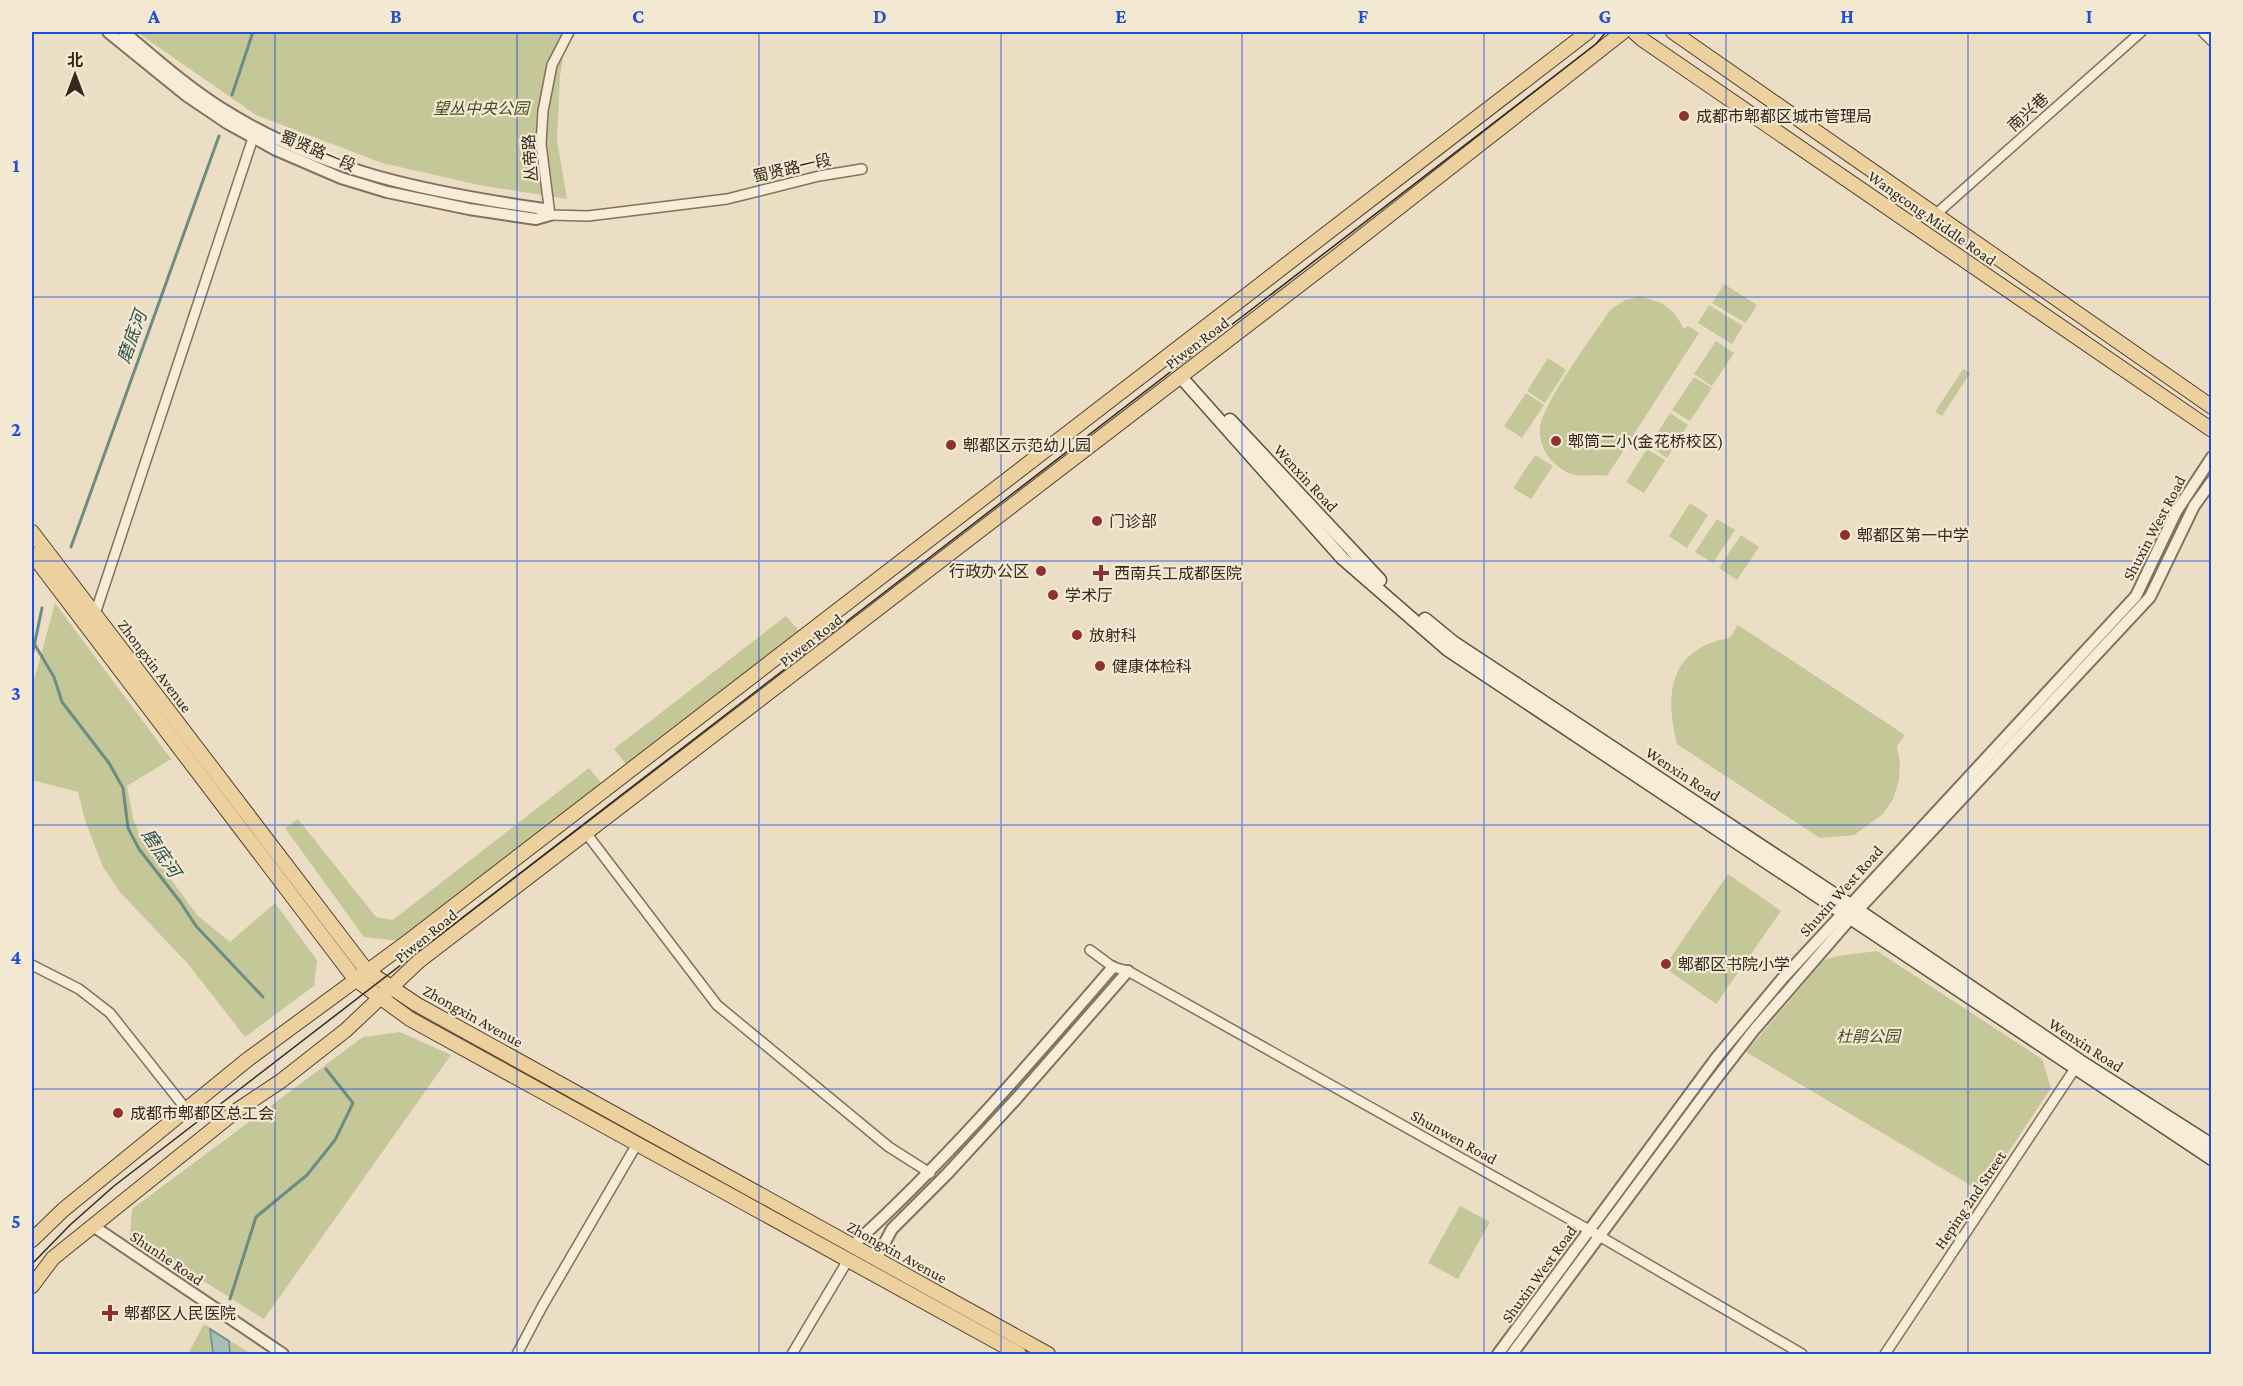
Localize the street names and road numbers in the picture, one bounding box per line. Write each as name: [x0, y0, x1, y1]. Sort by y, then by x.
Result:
street label: 南兴巷: [2004, 90, 2052, 134]
street label: 蜀贤路一段: [278, 128, 358, 174]
street label: 丛帝路: [520, 133, 540, 183]
street label: 蜀贤路一段: [751, 151, 833, 185]
street label: Wangcong Middle Road: [1864, 167, 2000, 270]
street label: Piwen Road: [1162, 313, 1232, 372]
street label: Wenxin Road: [1271, 441, 1342, 515]
street label: Shuxin West Road: [2119, 472, 2189, 583]
street label: Piwen Road: [776, 610, 846, 670]
street label: Zhongxin Avenue: [114, 616, 195, 716]
street label: Wenxin Road: [1643, 744, 1724, 805]
street label: Shuxin West Road: [1796, 842, 1886, 940]
street label: Piwen Road: [392, 905, 461, 966]
street label: Zhongxin Avenue: [420, 982, 526, 1051]
street label: Wenxin Road: [2046, 1015, 2127, 1076]
street label: Shunwen Road: [1408, 1106, 1501, 1168]
street label: Heping 2nd Street: [1931, 1147, 2010, 1253]
street label: Zhongxin Avenue: [844, 1218, 950, 1287]
street label: Shuxin West Road: [1498, 1222, 1580, 1326]
street label: Shunhe Road: [127, 1227, 207, 1289]

